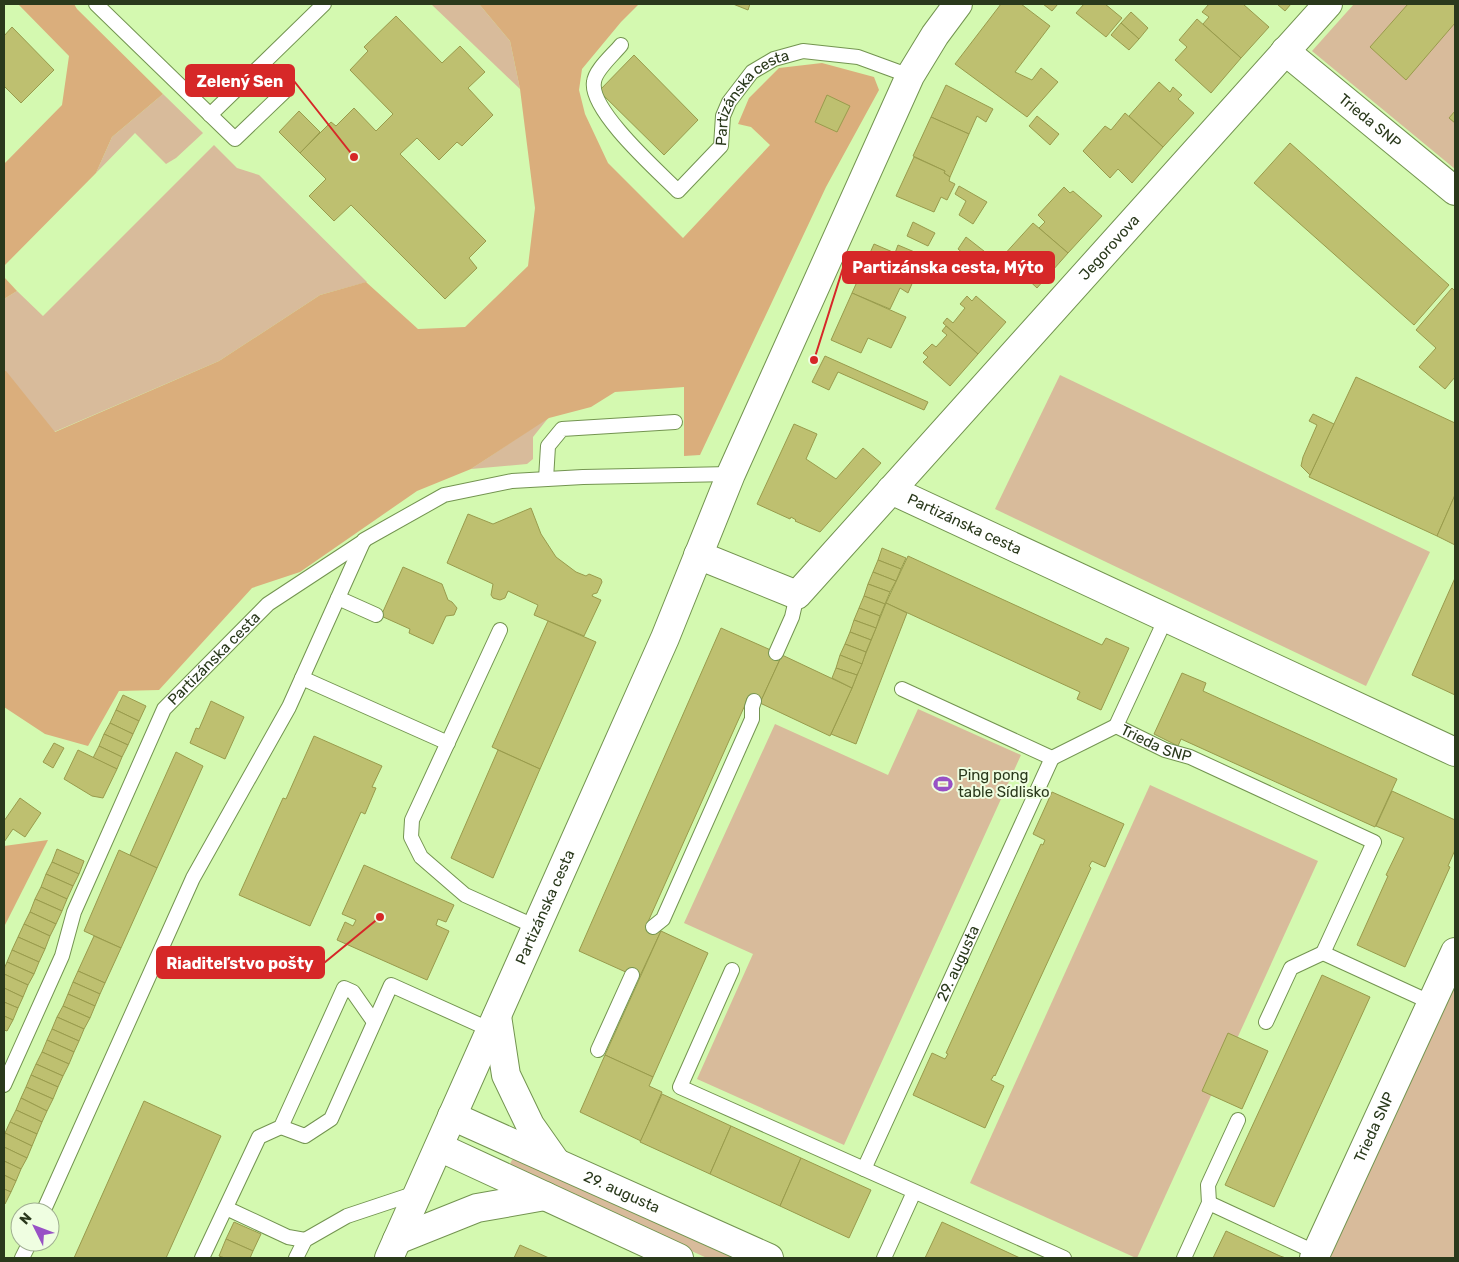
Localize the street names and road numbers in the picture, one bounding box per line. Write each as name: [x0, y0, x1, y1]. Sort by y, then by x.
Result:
street label: Partizánska cesta: [712, 46, 791, 147]
street label: Trieda SNP: [1335, 90, 1405, 152]
street label: Jegorovova: [1075, 211, 1143, 284]
street label: Partizánska cesta: [905, 490, 1024, 558]
street label: Partizánska cesta: [164, 608, 264, 709]
street label: Trieda SNP: [1118, 721, 1194, 766]
street label: Partizánska cesta: [512, 847, 579, 967]
street label: 29. augusta: [933, 923, 983, 1004]
street label: Trieda SNP: [1350, 1089, 1398, 1165]
street label: 29. augusta: [581, 1167, 663, 1217]

